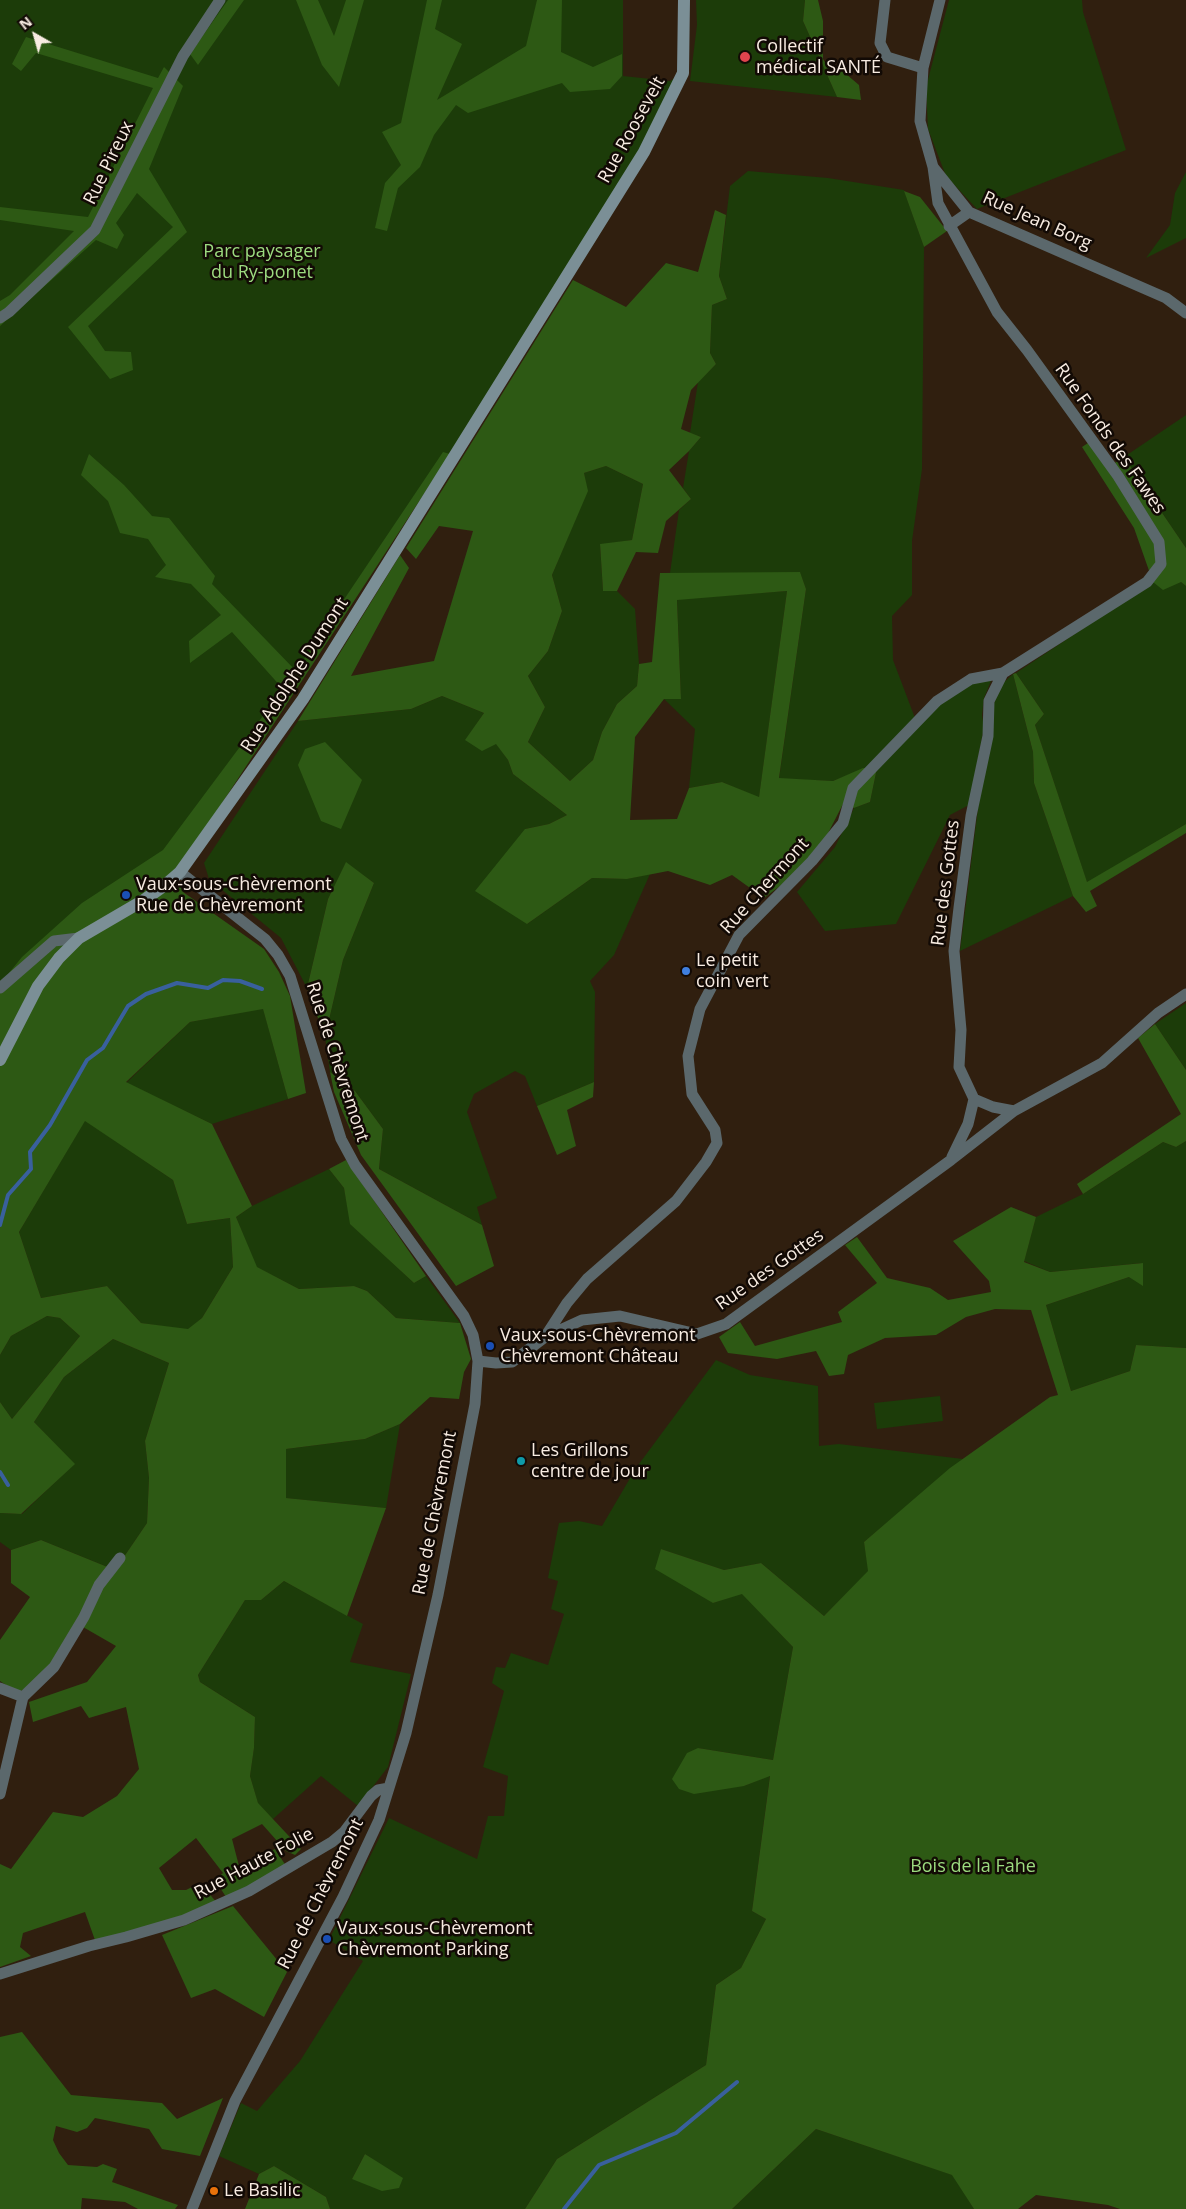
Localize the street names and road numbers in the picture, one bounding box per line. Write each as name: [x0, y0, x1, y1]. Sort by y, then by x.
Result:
street label: Rue Roosevelt: [594, 73, 670, 187]
street label: Rue Pireux: [80, 118, 138, 208]
street label: Rue Jean Borg: [979, 187, 1095, 255]
street label: Rue Fonds des Fawes: [1050, 360, 1170, 518]
street label: Rue Adolphe Dumont: [237, 593, 353, 757]
street label: Rue des Gottes: [928, 819, 964, 947]
street label: Rue Chermont: [716, 834, 814, 938]
street label: Rue de Chèvremont: [301, 979, 373, 1145]
street label: Rue des Gottes: [712, 1225, 828, 1315]
street label: Rue de Chèvremont: [409, 1429, 461, 1597]
street label: Rue de Chèvremont: [274, 1815, 368, 1973]
street label: Rue Haute Folie: [191, 1824, 317, 1904]

